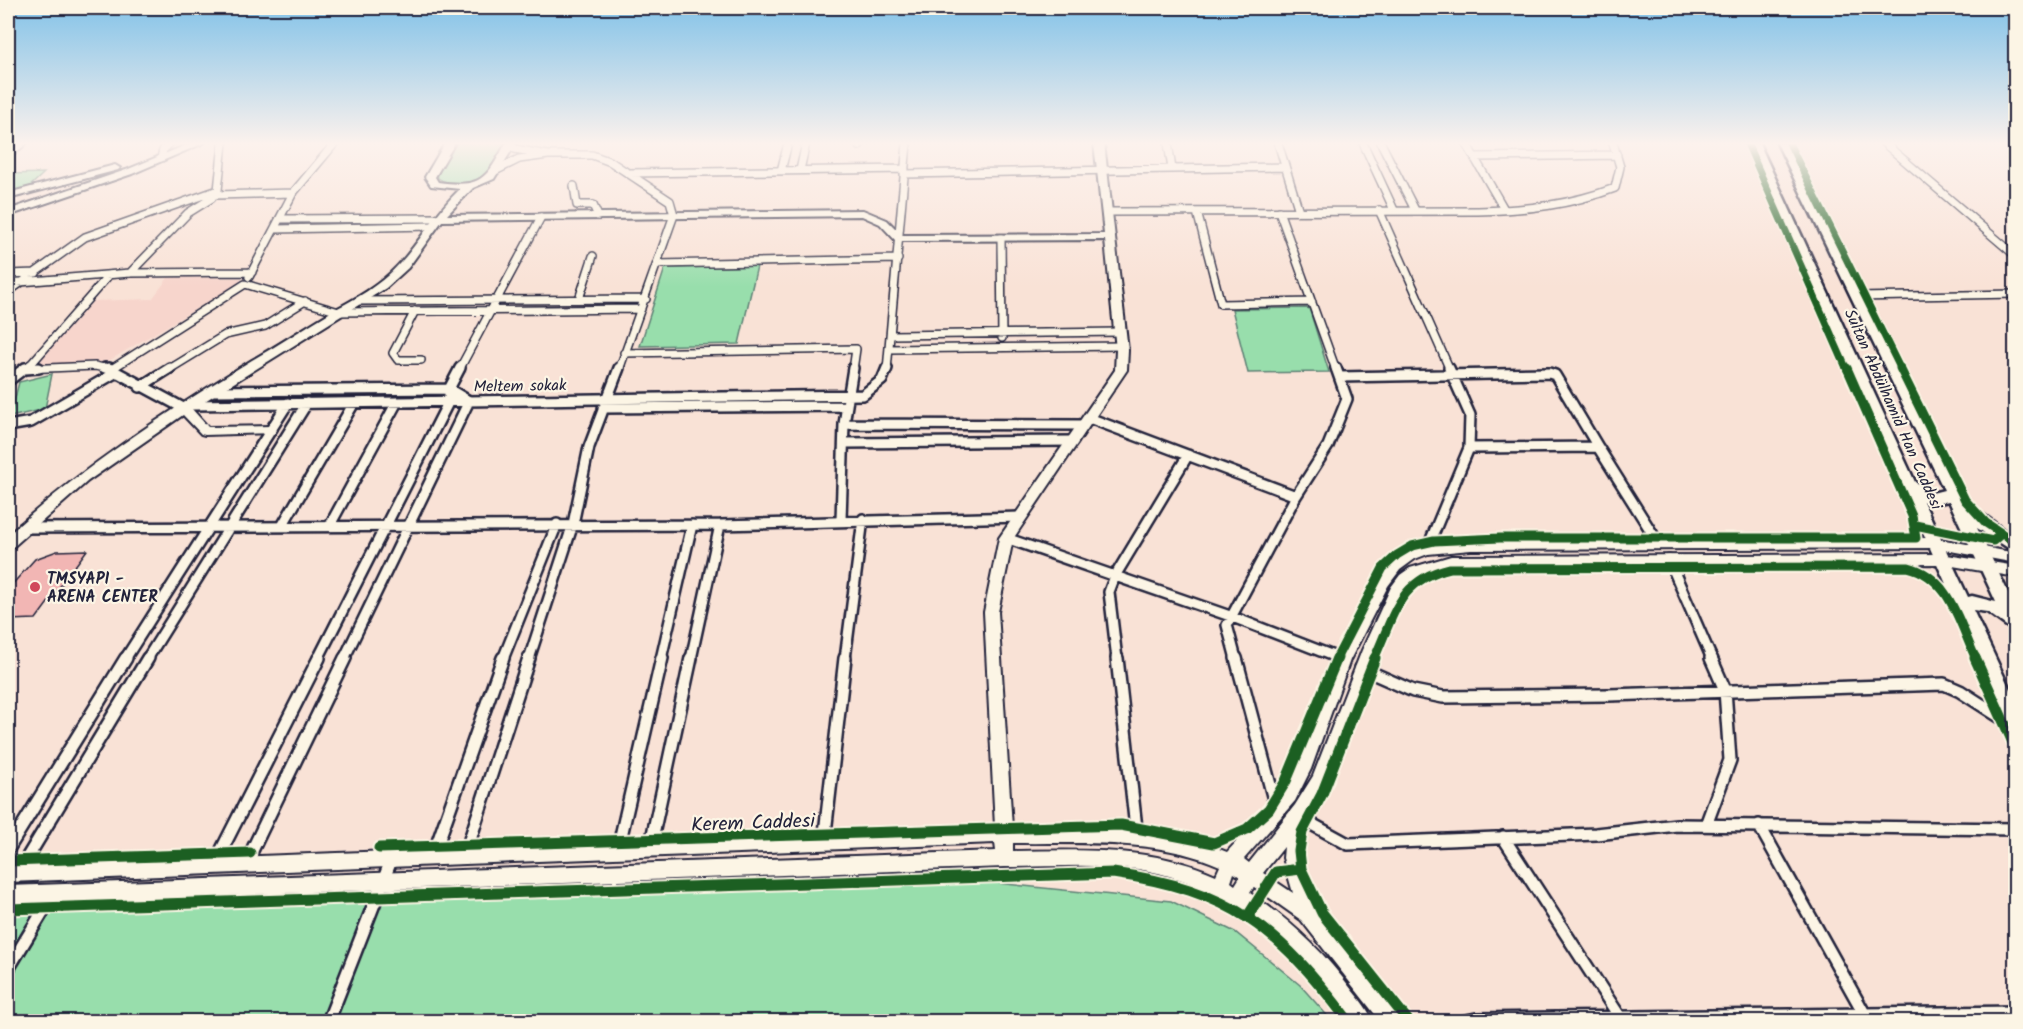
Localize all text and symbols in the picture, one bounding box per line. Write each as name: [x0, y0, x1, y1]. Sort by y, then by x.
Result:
street label: Sultan Abdülhamid Han Caddesi: [1837, 305, 1949, 515]
street label: Meltem sokak: [473, 373, 567, 400]
place label: TMSYAPI - ARENA CENTER: [47, 567, 158, 610]
marker: TMSYAPI - ARENA CENTER: [28, 580, 42, 594]
street label: Kerem Caddesi: [691, 806, 817, 842]

